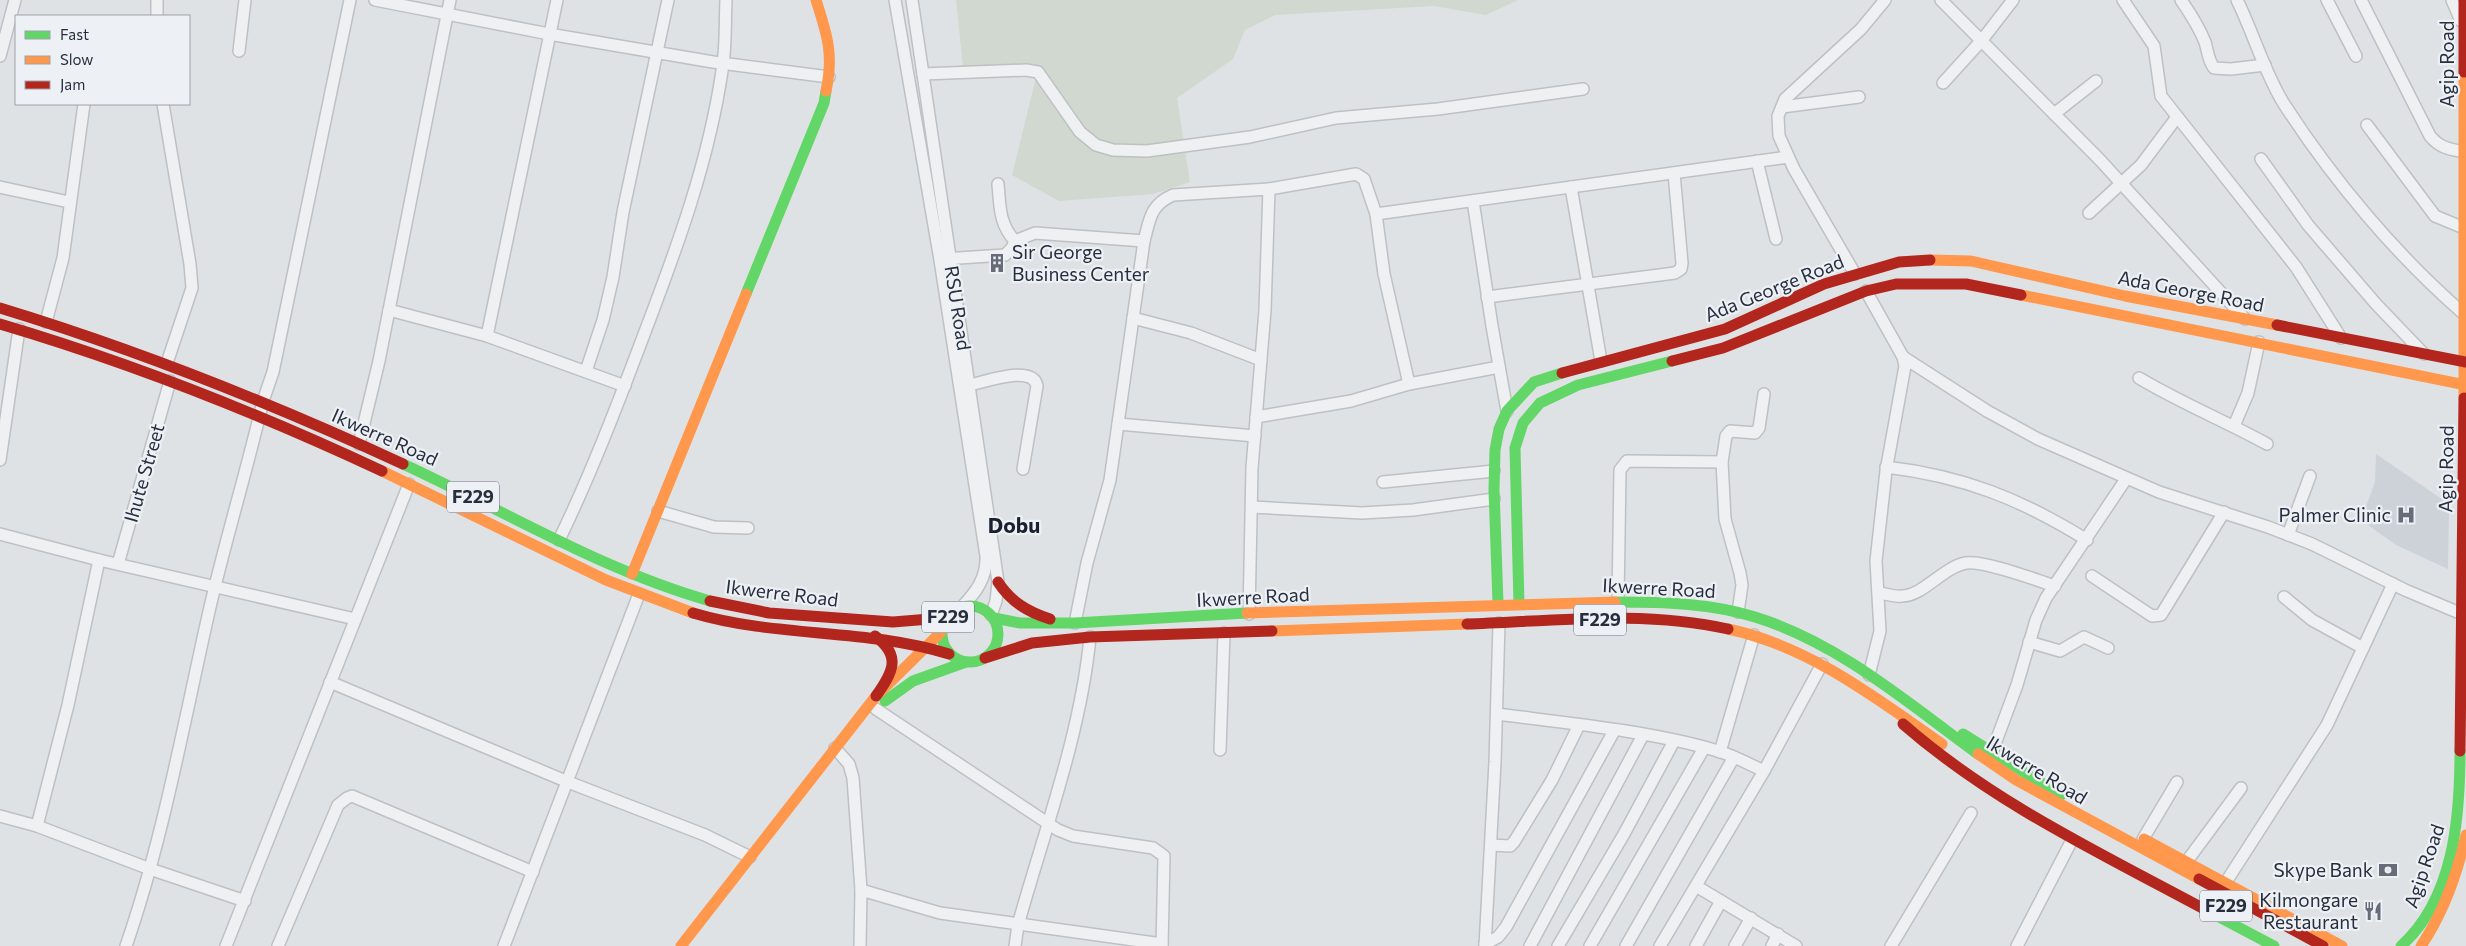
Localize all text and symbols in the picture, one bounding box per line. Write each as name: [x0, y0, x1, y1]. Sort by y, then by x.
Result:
legend: [15, 15, 190, 105]
street label: Agip Road: [2435, 20, 2458, 108]
text: Fast: [60, 25, 89, 43]
text: Slow: [60, 50, 93, 68]
text: Jam: [60, 75, 85, 93]
place label: Sir George Business Center: [1012, 240, 1150, 285]
street label: Ada George Road: [1701, 249, 1847, 326]
building icon: Sir George Business Center: [986, 252, 1008, 274]
street label: RSU Road: [940, 264, 977, 352]
street label: Ada George Road: [2116, 265, 2266, 316]
street label: Ikwerre Road: [329, 403, 442, 470]
street label: Ihute Street: [118, 421, 169, 525]
street label: Agip Road: [2433, 425, 2458, 513]
road number: F229: [447, 482, 499, 512]
place label: Palmer Clinic: [2279, 503, 2391, 526]
hospital icon: Palmer Clinic: [2395, 504, 2417, 526]
district label: Dobu: [988, 512, 1040, 537]
street label: Ikwerre Road: [1602, 573, 1716, 602]
street label: Ikwerre Road: [724, 574, 840, 611]
street label: Ikwerre Road: [1196, 582, 1310, 611]
road number: F229: [922, 602, 974, 632]
road number: F229: [1574, 604, 1626, 636]
street label: Ikwerre Road: [1983, 731, 2092, 809]
street label: Agip Road: [2398, 821, 2449, 911]
place label: Skype Bank: [2273, 858, 2373, 881]
bank icon: Skype Bank: [2377, 859, 2399, 881]
place label: Kilmongare Restaurant: [2259, 888, 2358, 933]
road number: F229: [2200, 890, 2252, 921]
restaurant icon: Kilmongare Restaurant: [2362, 900, 2384, 922]

